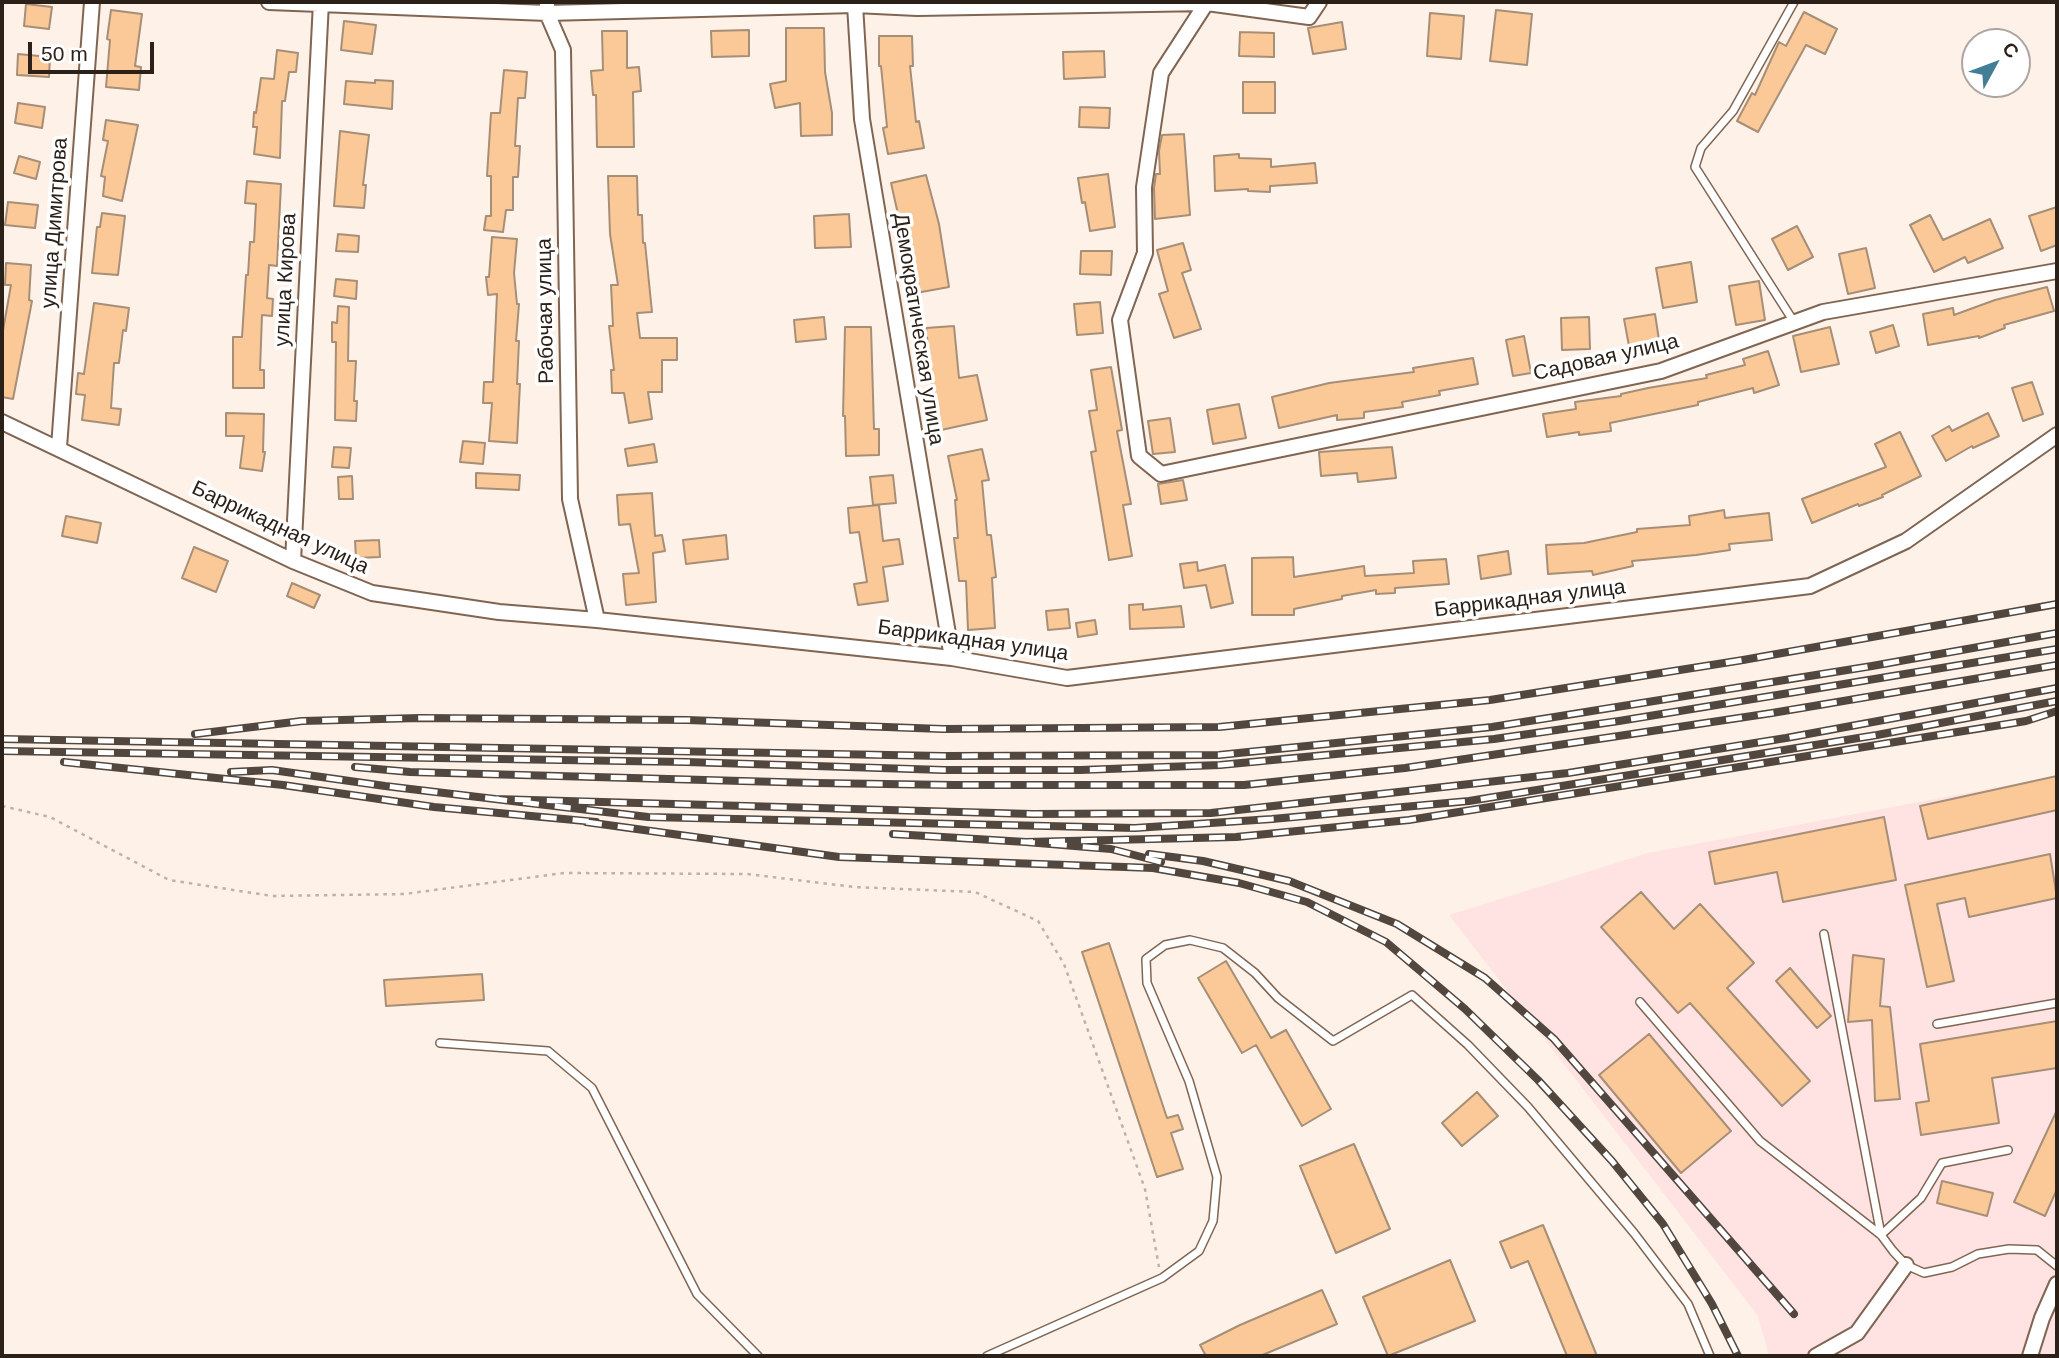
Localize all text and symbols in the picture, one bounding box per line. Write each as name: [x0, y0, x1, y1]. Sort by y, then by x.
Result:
scale bar: [32, 28, 158, 72]
north arrow: [1961, 28, 2031, 98]
text: С: [1998, 38, 2023, 62]
text: 50 m: [41, 42, 88, 65]
street label: улица Димитрова: [36, 137, 74, 309]
street label: Демократическая улица: [887, 211, 949, 447]
street label: улица Кирова: [270, 213, 302, 347]
street label: Рабочая улица: [532, 238, 560, 384]
street label: Садовая улица: [1531, 329, 1681, 387]
street label: Баррикадная улица: [188, 476, 372, 580]
street label: Баррикадная улица: [1433, 575, 1627, 623]
street label: Баррикадная улица: [876, 615, 1070, 667]

